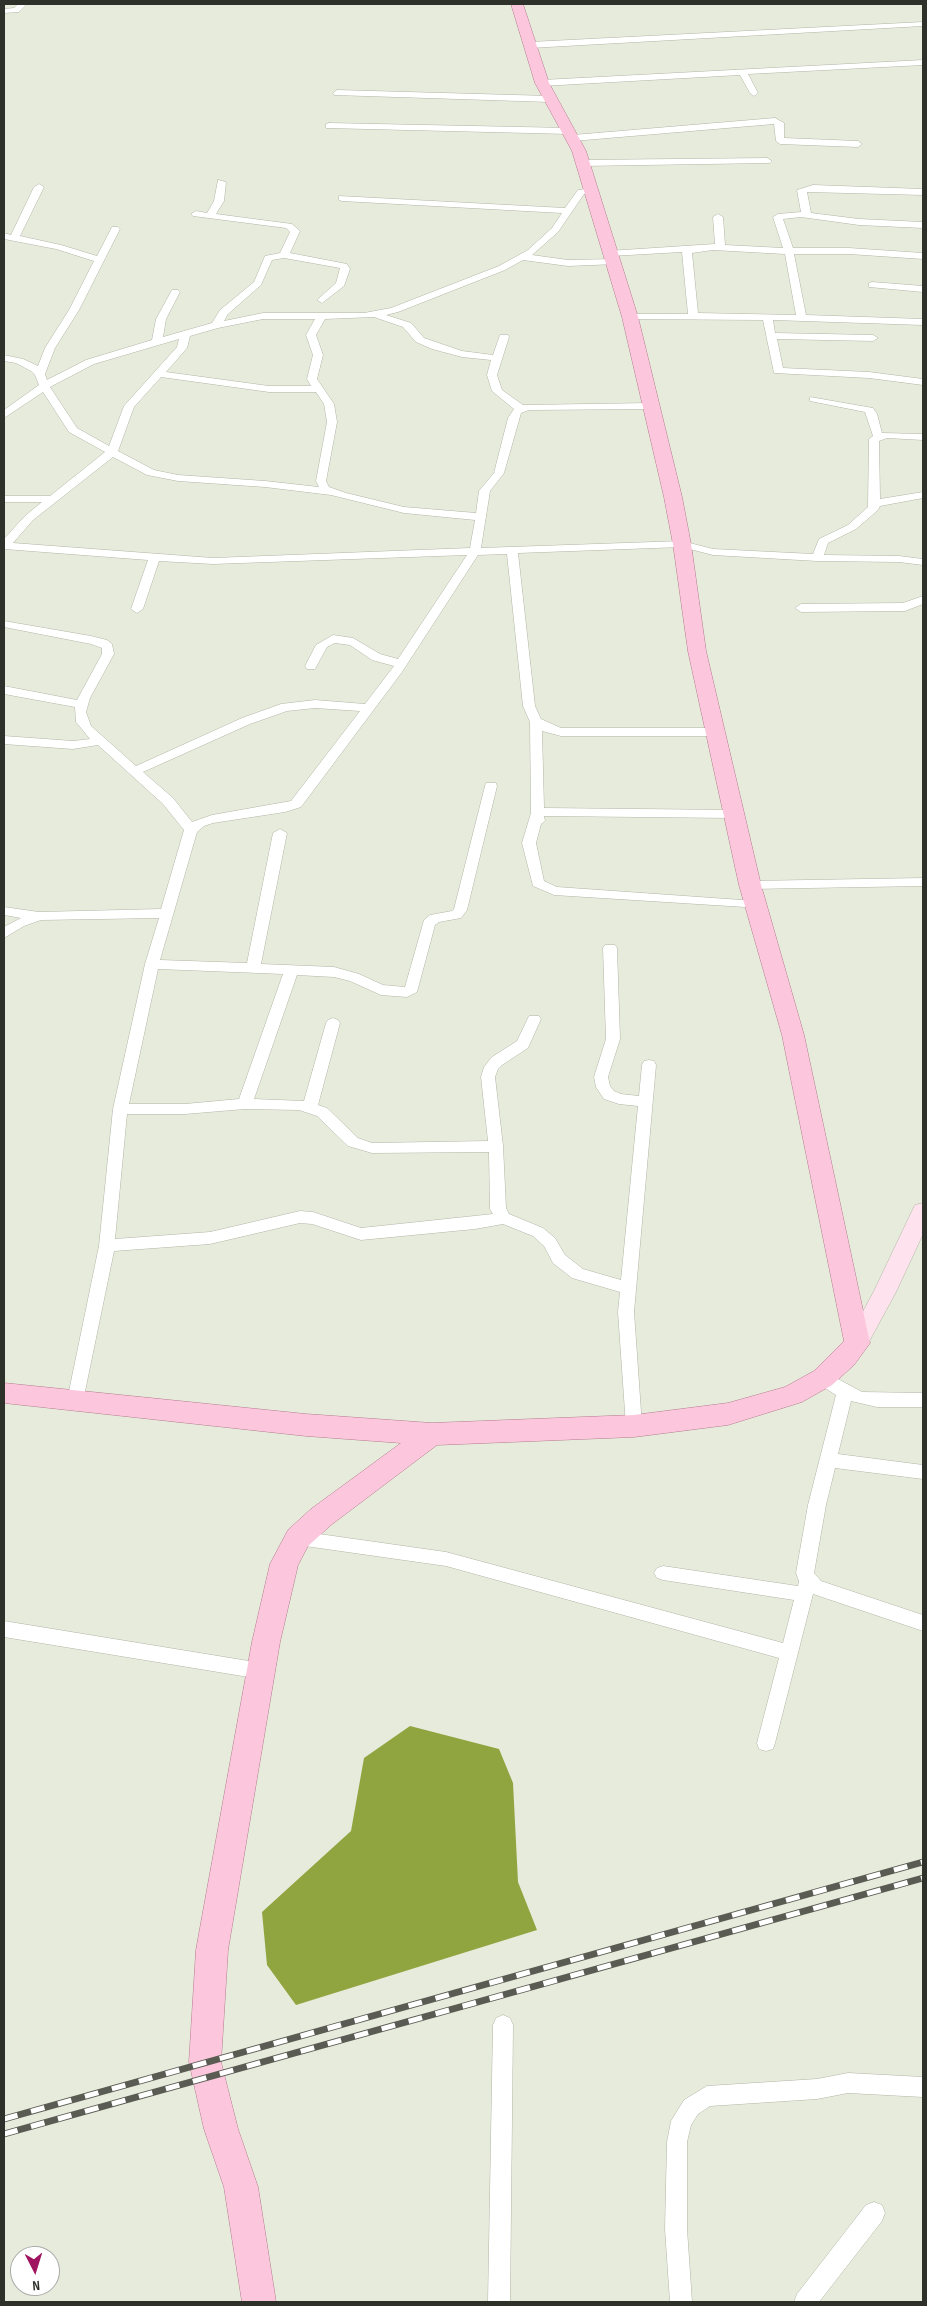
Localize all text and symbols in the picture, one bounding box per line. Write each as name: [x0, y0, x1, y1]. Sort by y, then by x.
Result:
north arrow: [10, 2246, 60, 2296]
text: N: [32, 2277, 41, 2294]

